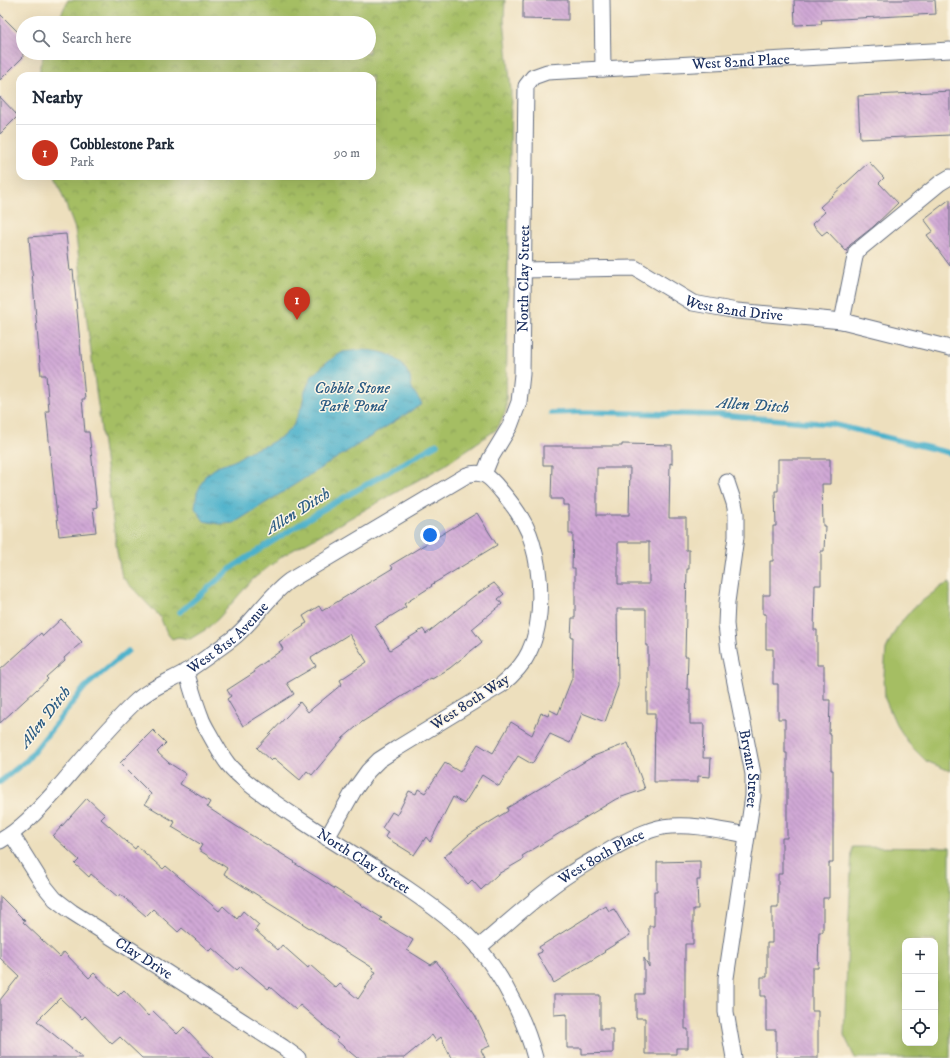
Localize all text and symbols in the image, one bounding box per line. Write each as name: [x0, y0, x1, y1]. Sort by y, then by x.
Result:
search box: [16, 16, 376, 60]
icon: search: [30, 27, 52, 49]
text: Search here: [62, 29, 131, 48]
street label: West 82nd Place: [690, 49, 790, 74]
text: Nearby: [32, 87, 82, 109]
text: Cobblestone Park: [70, 135, 174, 154]
text: 1: [43, 145, 47, 161]
text: 90 m: [334, 145, 360, 161]
text: Park: [70, 154, 94, 170]
street label: North Clay Street: [513, 225, 534, 332]
pin: 1: [284, 287, 310, 320]
street label: West 82nd Drive: [680, 290, 784, 325]
water label: Cobble Stone Park Pond: [314, 378, 390, 416]
water label: Allen Ditch: [714, 392, 790, 417]
water label: Allen Ditch: [260, 483, 334, 540]
your location: [420, 525, 440, 545]
street label: West 81st Avenue: [182, 598, 273, 678]
street label: West 80th Way: [426, 669, 514, 735]
water label: Allen Ditch: [14, 682, 75, 753]
street label: Bryant Street: [735, 728, 763, 810]
street label: North Clay Street: [313, 824, 415, 898]
street label: West 80th Place: [554, 824, 647, 889]
street label: Clay Drive: [112, 933, 176, 983]
map controls: [902, 938, 938, 1046]
button: +: [902, 938, 938, 974]
button: −: [902, 974, 938, 1010]
button: locate: [902, 1010, 938, 1046]

